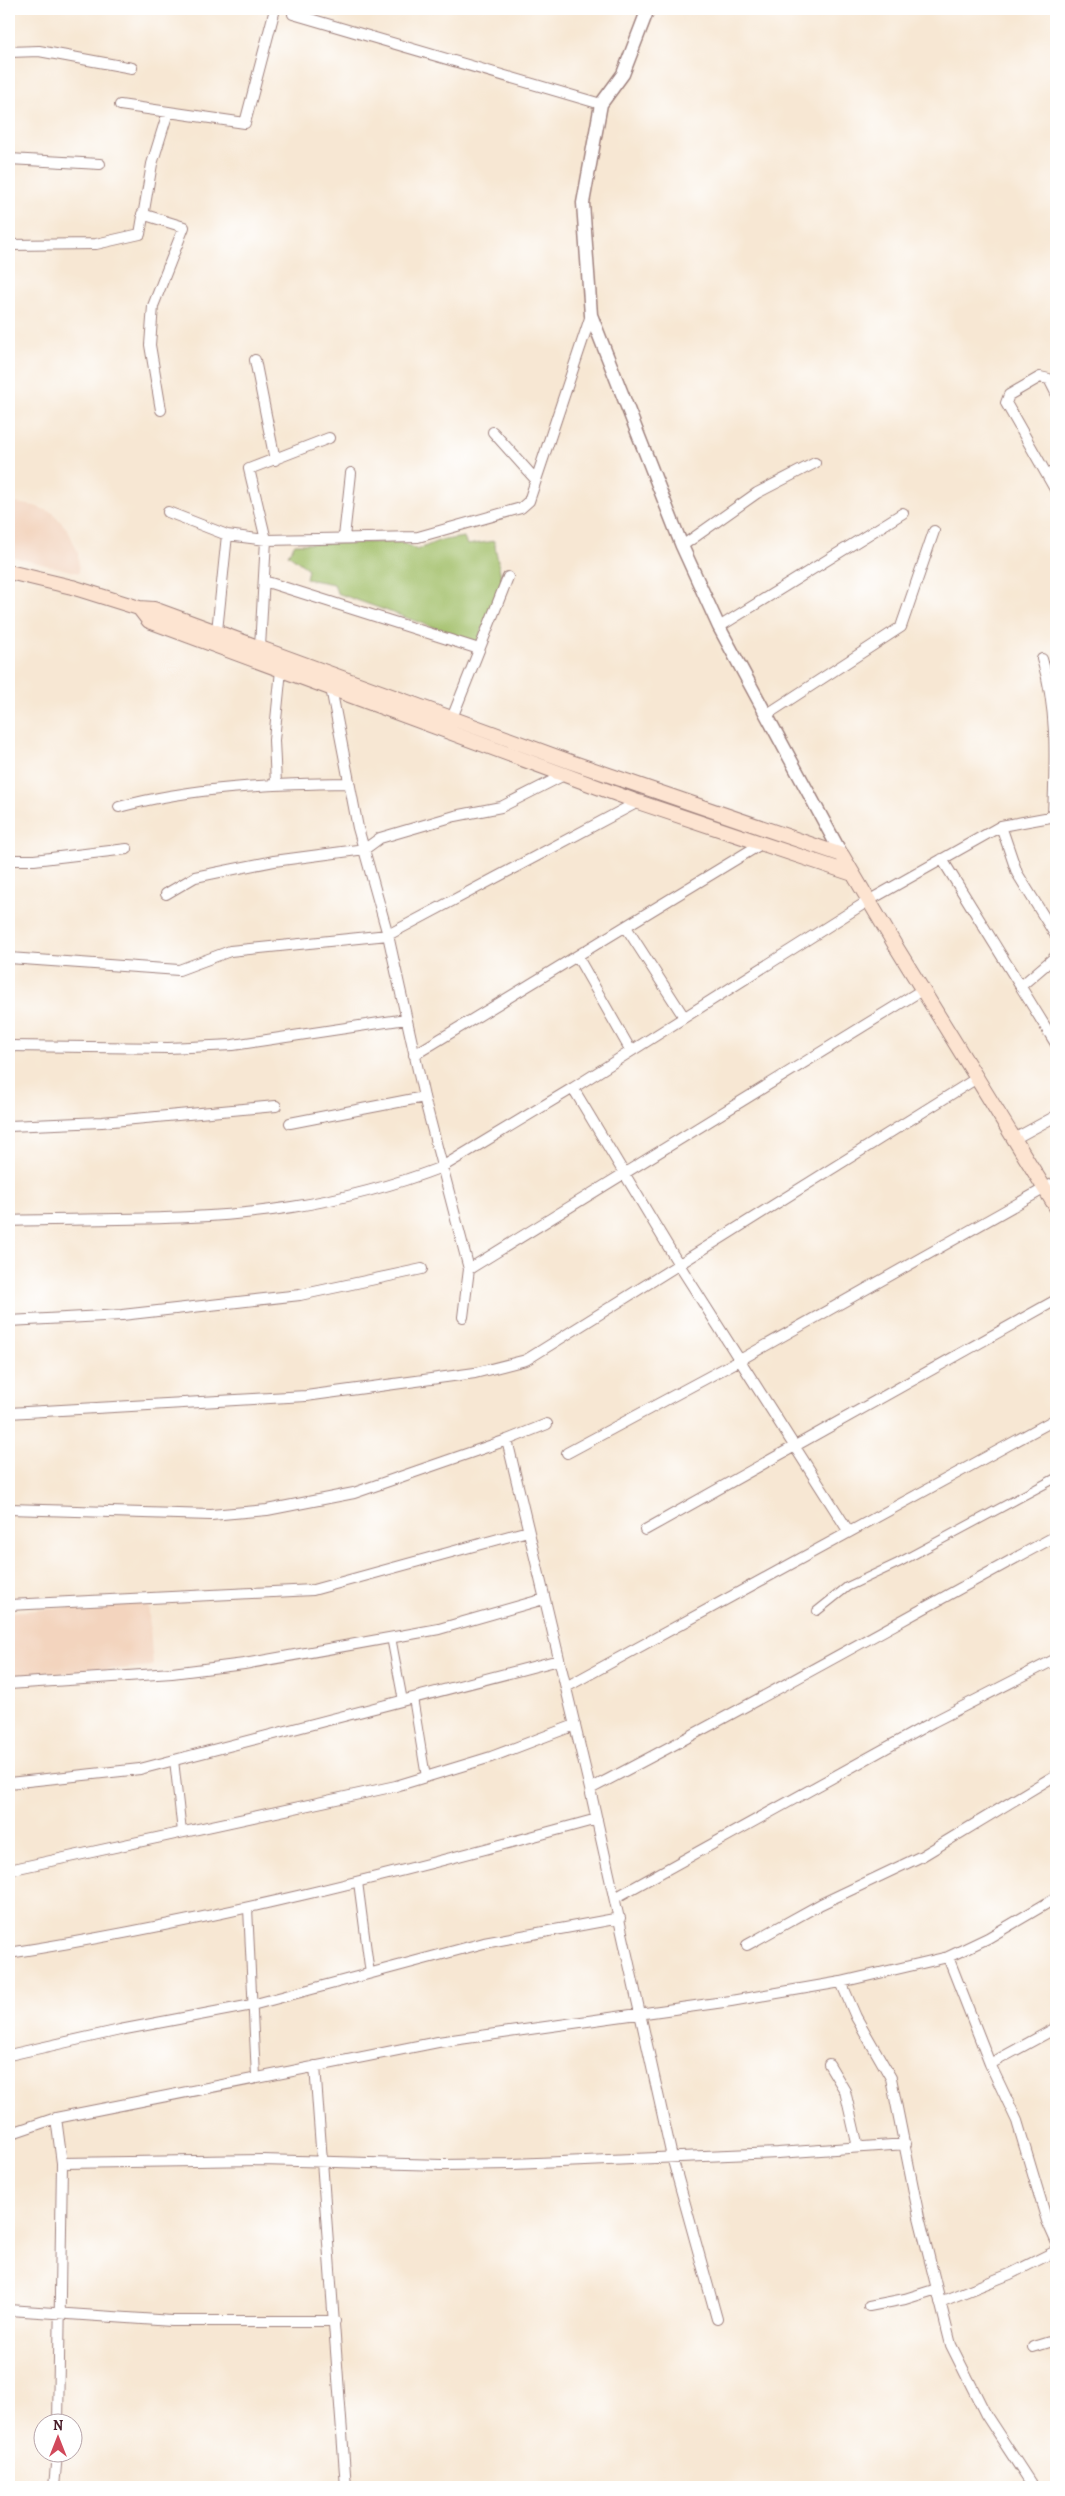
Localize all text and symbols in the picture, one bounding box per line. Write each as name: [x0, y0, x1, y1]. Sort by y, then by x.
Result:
north arrow: [32, 2414, 82, 2464]
text: N: [53, 2416, 63, 2435]

